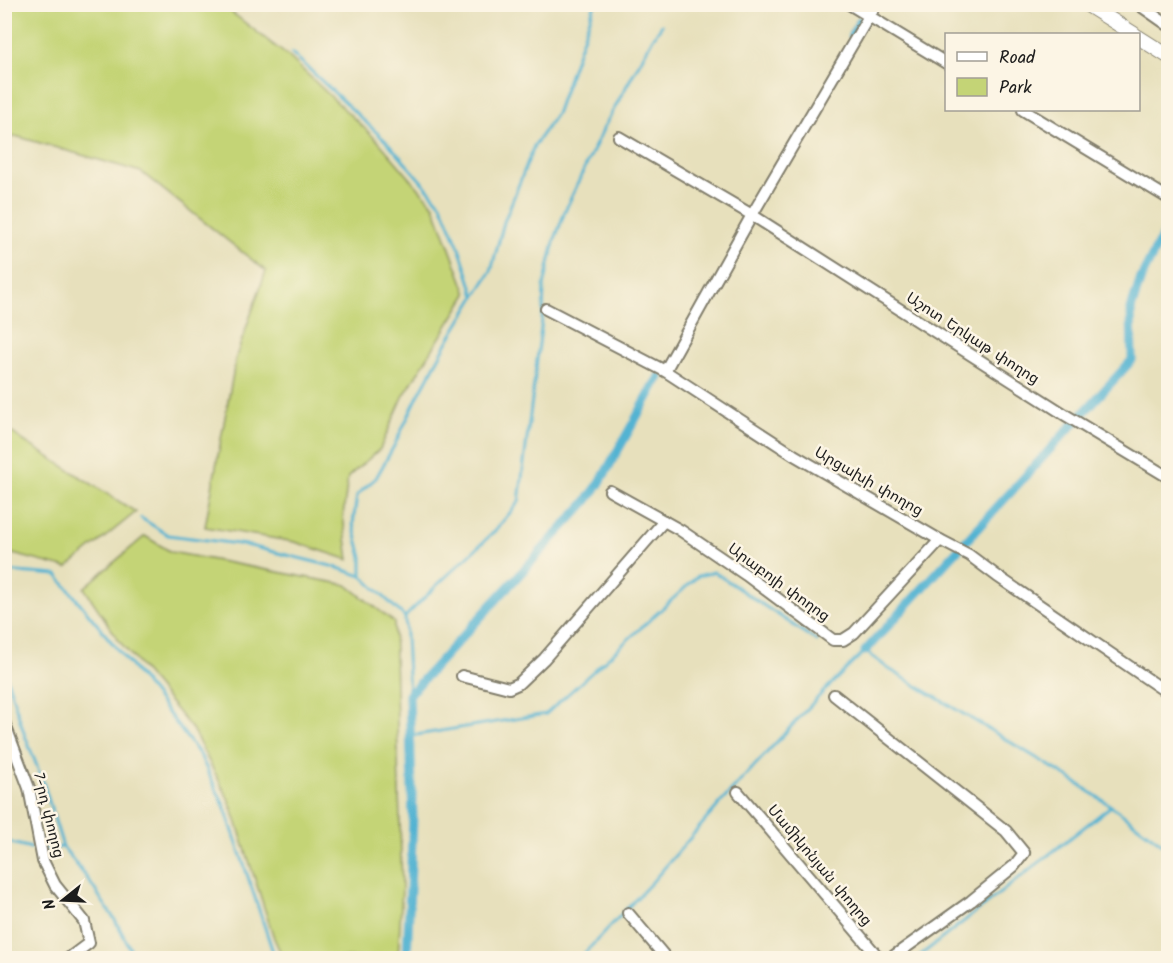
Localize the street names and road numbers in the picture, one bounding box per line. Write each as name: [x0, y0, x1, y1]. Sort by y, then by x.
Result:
street label: Աշոտ Երկաթ փողոց: [901, 287, 1044, 391]
street label: Արցախի փողոց: [809, 441, 928, 523]
street label: Արաբոյի փողոց: [722, 537, 835, 628]
street label: 7-րդ փողոց: [26, 770, 70, 861]
street label: Մամիկոնյան փողոց: [761, 799, 878, 932]

